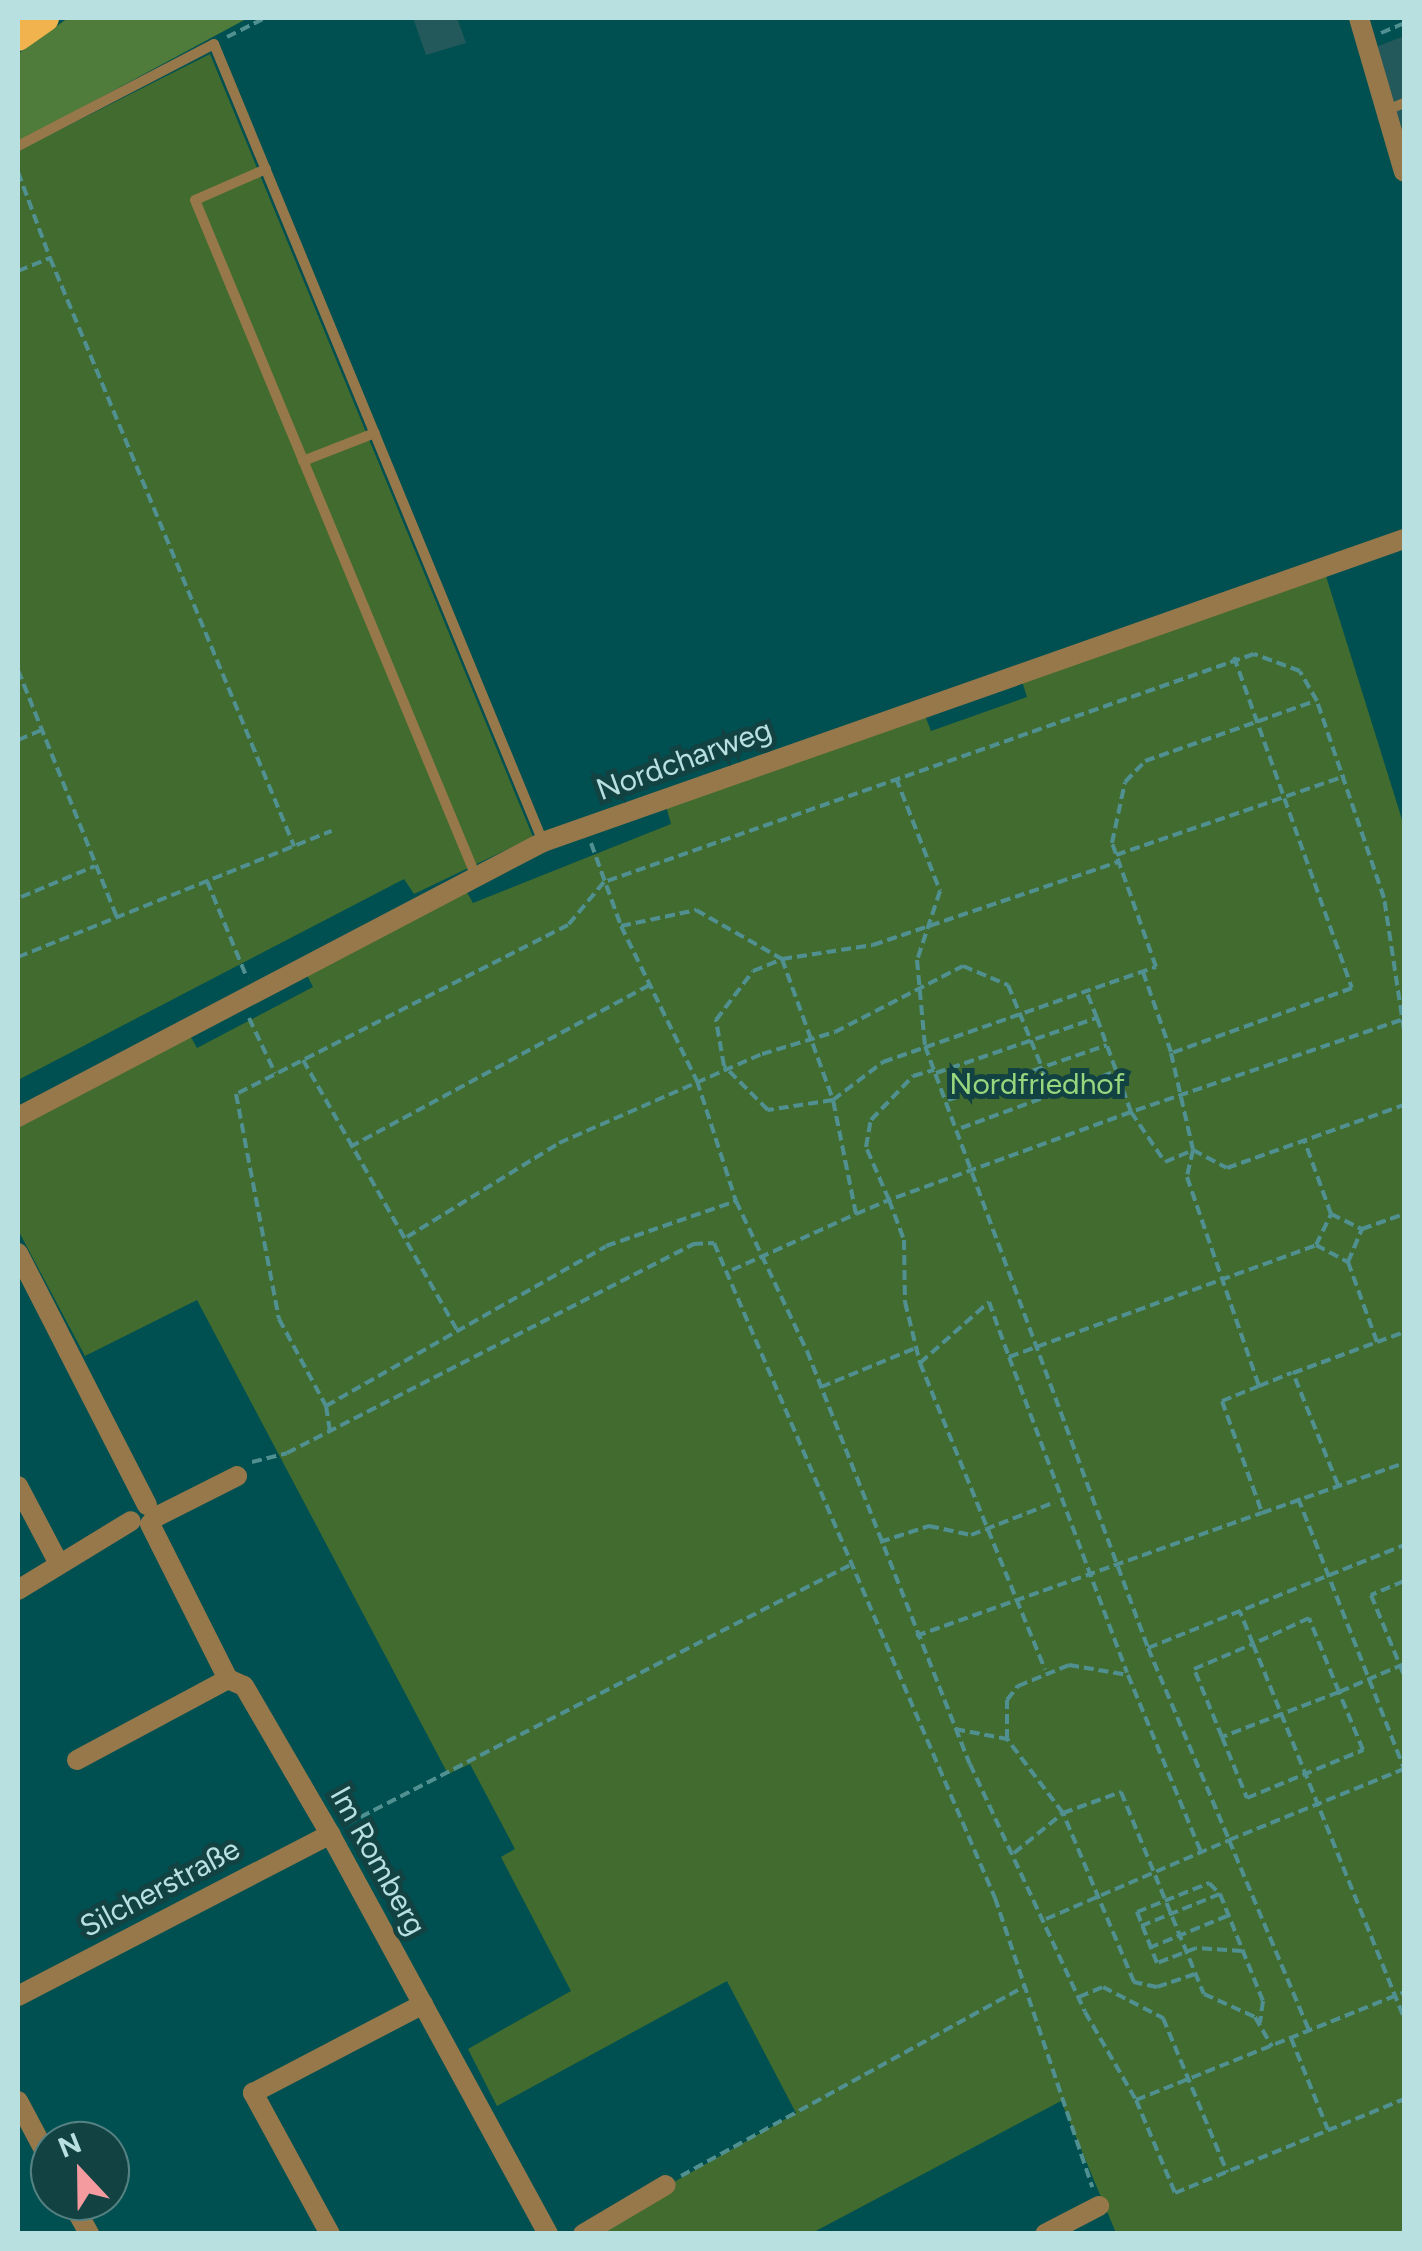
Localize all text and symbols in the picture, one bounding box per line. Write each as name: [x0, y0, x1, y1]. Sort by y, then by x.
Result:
street label: Nordcharweg: [591, 712, 777, 808]
park label: Nordfriedhof: [949, 1066, 1125, 1102]
street label: Im Romberg: [322, 1780, 434, 1942]
street label: Silcherstraße: [74, 1831, 246, 1945]
north arrow: [30, 2121, 130, 2221]
text: N: [53, 2125, 86, 2165]

